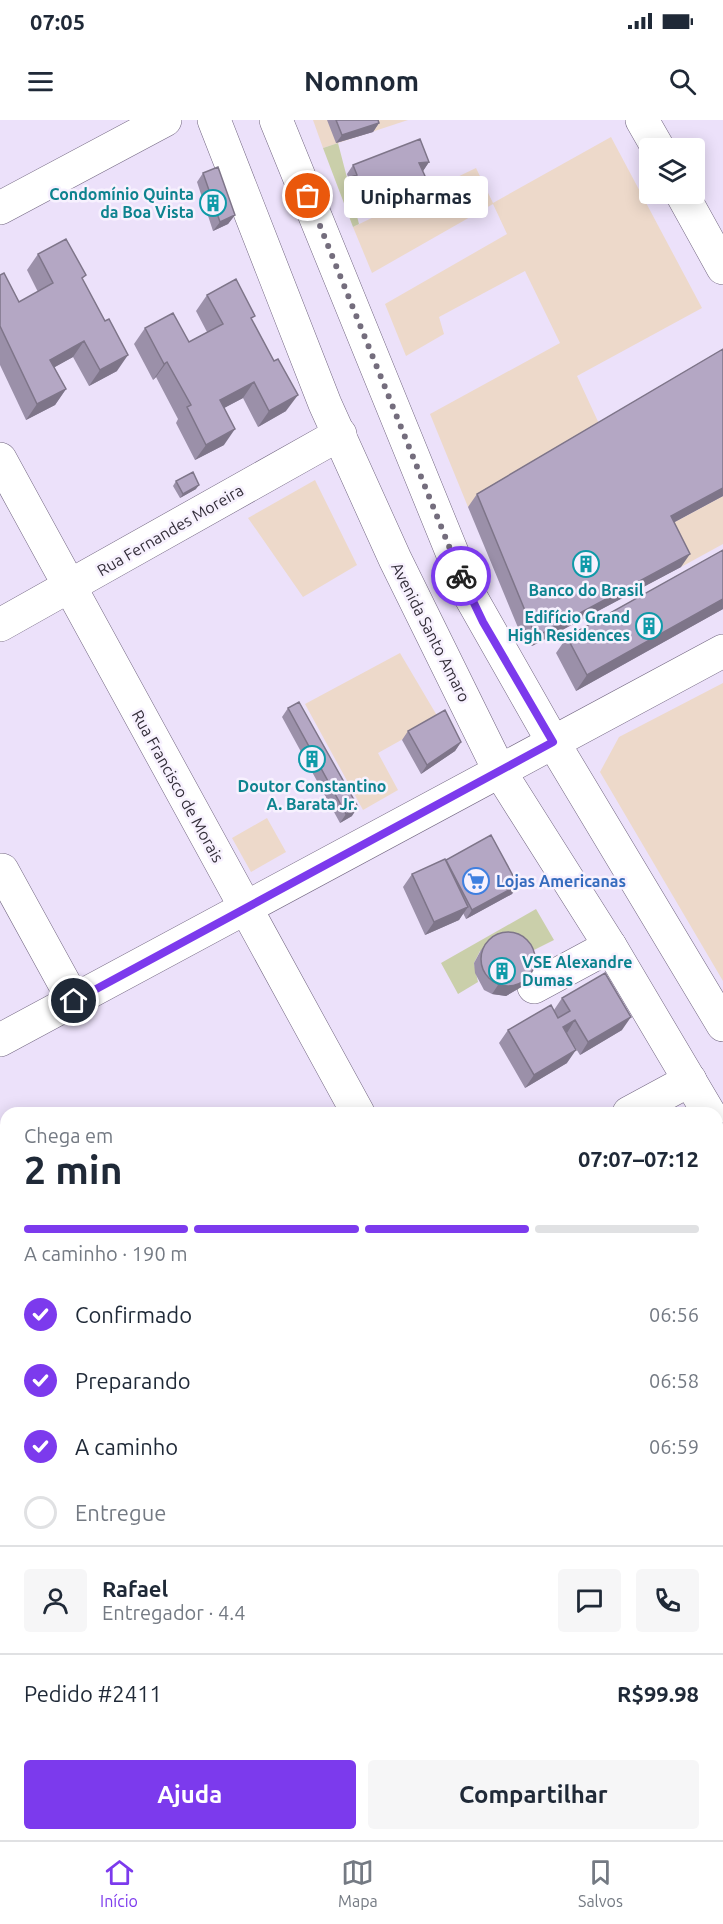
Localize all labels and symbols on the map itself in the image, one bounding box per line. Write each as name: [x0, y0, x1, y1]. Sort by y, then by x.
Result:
pin: [282, 170, 333, 221]
callout: Unipharmas: [344, 175, 488, 217]
place label: Condomínio Quinta da Boa Vista: [49, 185, 194, 221]
building icon: Condomínio Quinta da Boa Vista: [198, 188, 228, 218]
street label: Rua Fernandes Moreira: [94, 481, 246, 579]
courier: [431, 546, 491, 606]
building icon: Banco do Brasil: [571, 549, 601, 579]
street label: Avenida Santo Amaro: [388, 559, 474, 705]
place label: Banco do Brasil: [528, 581, 644, 599]
place label: Edifício Grand High Residences: [508, 608, 630, 644]
building icon: Edifício Grand High Residences: [634, 611, 664, 641]
street label: Rua Francisco de Morais: [129, 707, 227, 865]
building icon: Doutor Constantino A. Barata Jr.: [297, 744, 327, 774]
place label: Doutor Constantino A. Barata Jr.: [238, 777, 386, 813]
supermarket icon: Lojas Americanas: [461, 866, 491, 896]
place label: Lojas Americanas: [496, 872, 626, 890]
place label: VSE Alexandre Dumas: [522, 953, 633, 989]
building icon: VSE Alexandre Dumas: [487, 956, 517, 986]
pin: [48, 975, 99, 1026]

